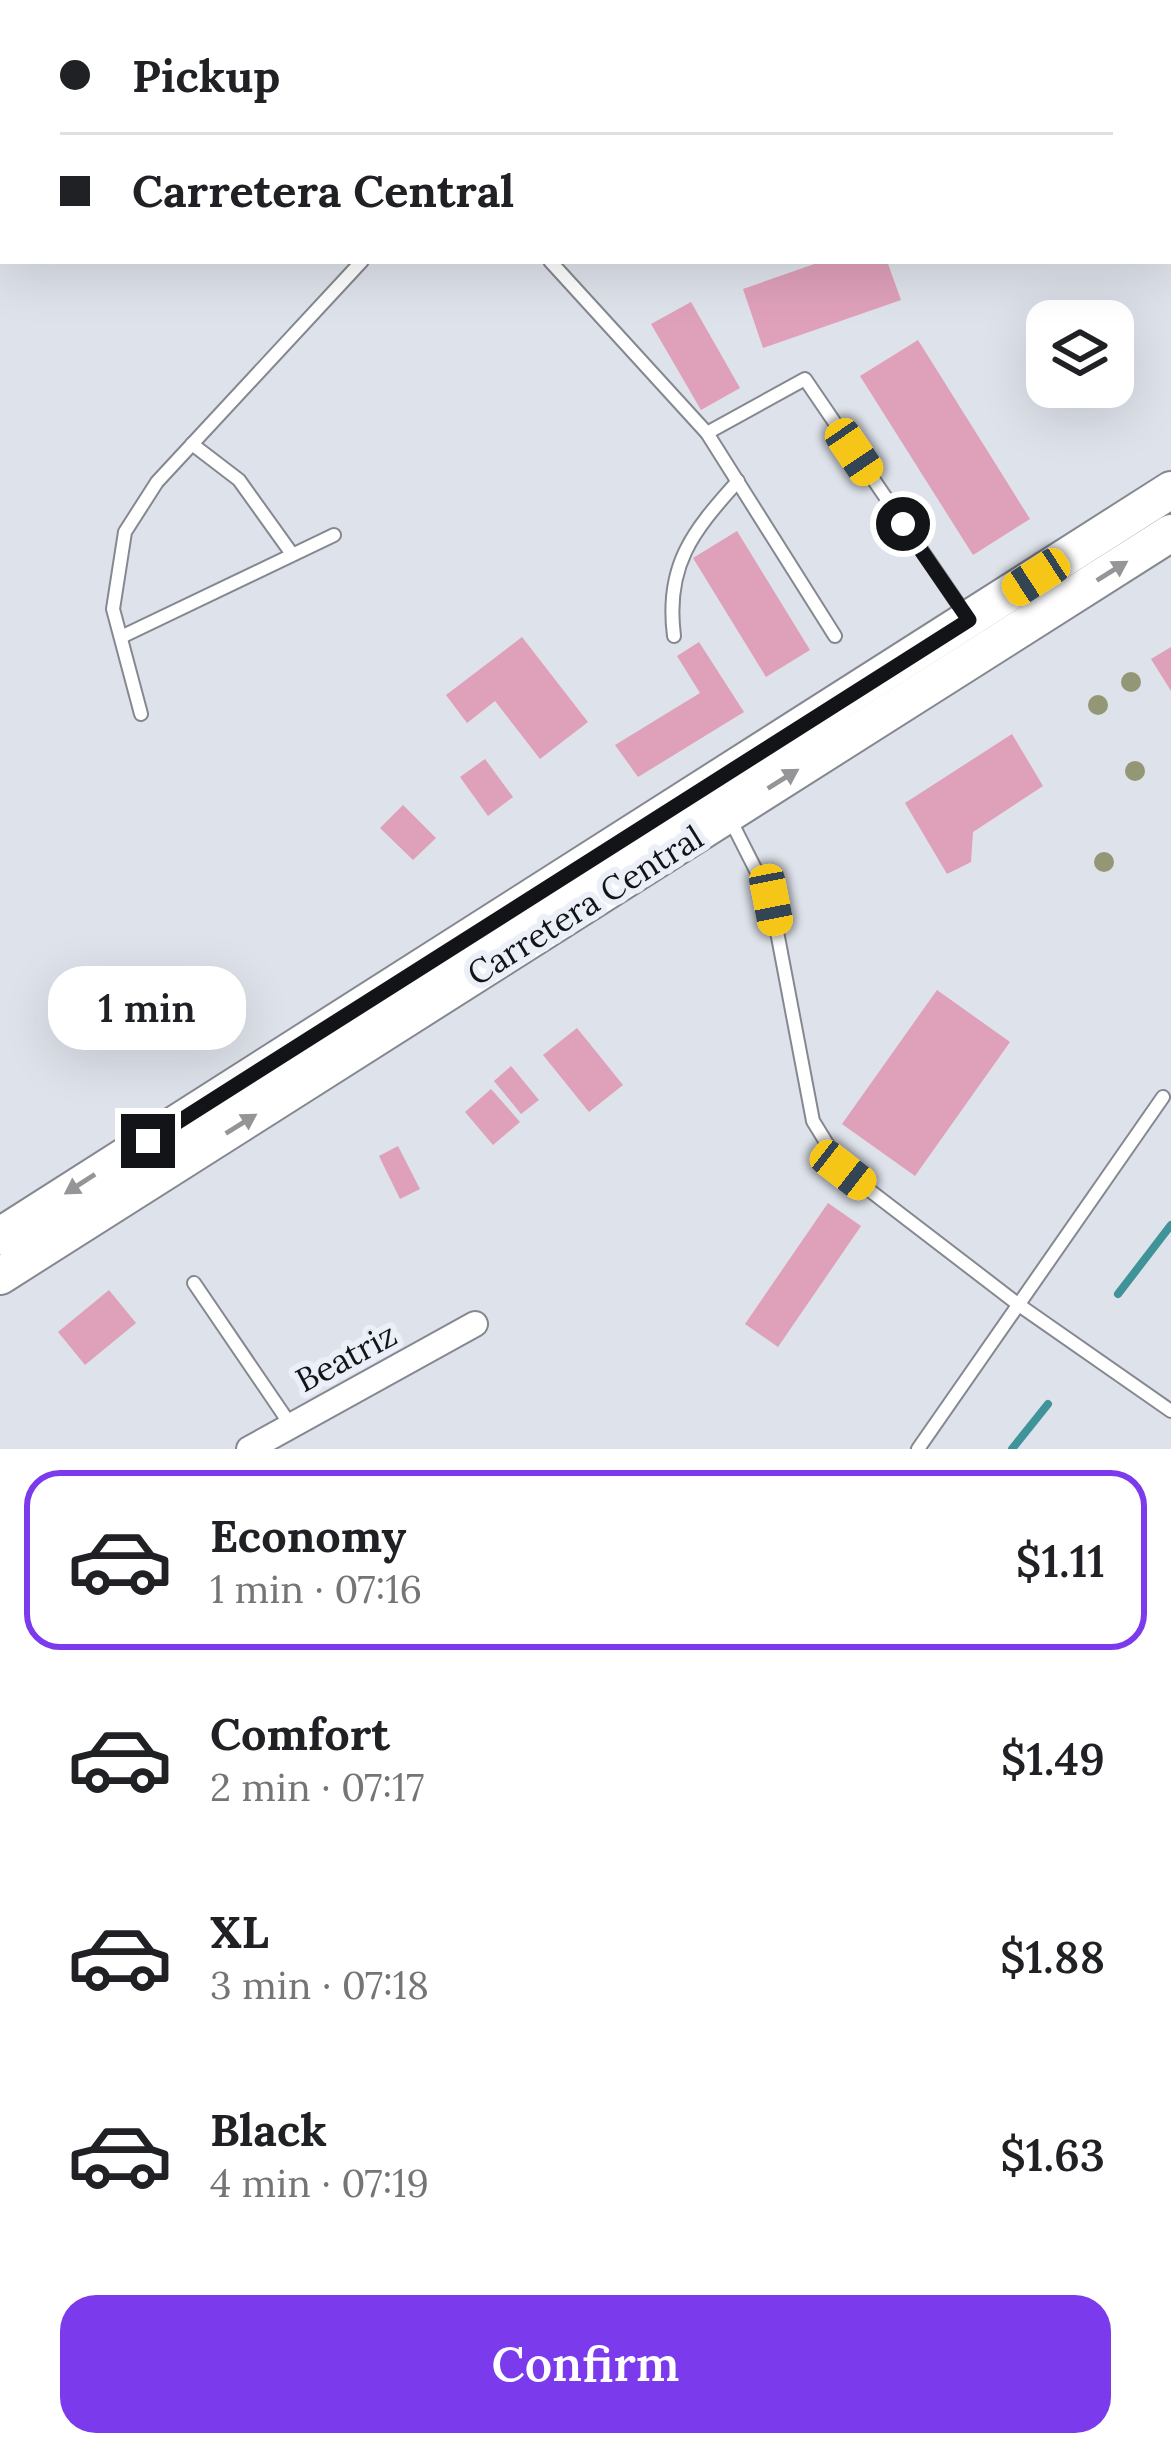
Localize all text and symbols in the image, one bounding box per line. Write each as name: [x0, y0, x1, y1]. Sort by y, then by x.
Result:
text: Pickup: [132, 47, 280, 104]
text: Carretera Central: [132, 162, 514, 219]
map controls: [1026, 300, 1134, 408]
button: layers: [1026, 300, 1134, 408]
car: [819, 412, 889, 492]
route start: [876, 497, 930, 551]
car: [996, 542, 1076, 612]
one-way arrow: [1096, 560, 1128, 582]
one-way arrow: [766, 769, 799, 791]
street label: Carretera Central: [459, 816, 711, 994]
car: [746, 861, 796, 939]
callout: 1 min: [49, 967, 247, 1051]
text: 1 min: [98, 983, 196, 1033]
one-way arrow: [224, 1113, 257, 1135]
route end: [121, 1114, 175, 1168]
car: [804, 1134, 882, 1206]
one-way arrow: [64, 1173, 97, 1195]
street label: Beatriz: [288, 1313, 404, 1401]
icon: car: [66, 1506, 174, 1614]
text: Economy: [210, 1507, 406, 1564]
text: $1.11: [1016, 1532, 1105, 1589]
text: 1 min · 07:16: [210, 1564, 422, 1614]
icon: car: [66, 1704, 174, 1812]
text: Comfort: [210, 1705, 390, 1762]
text: $1.49: [1001, 1730, 1105, 1787]
text: 2 min · 07:17: [210, 1762, 424, 1812]
icon: car: [66, 1902, 174, 2010]
text: XL: [210, 1903, 269, 1960]
text: $1.88: [1000, 1928, 1105, 1985]
text: 3 min · 07:18: [210, 1960, 429, 2010]
icon: car: [66, 2100, 174, 2208]
text: Black: [210, 2101, 327, 2158]
text: $1.63: [1000, 2126, 1105, 2183]
text: 4 min · 07:19: [210, 2158, 429, 2208]
button: Confirm: [60, 2295, 1111, 2433]

